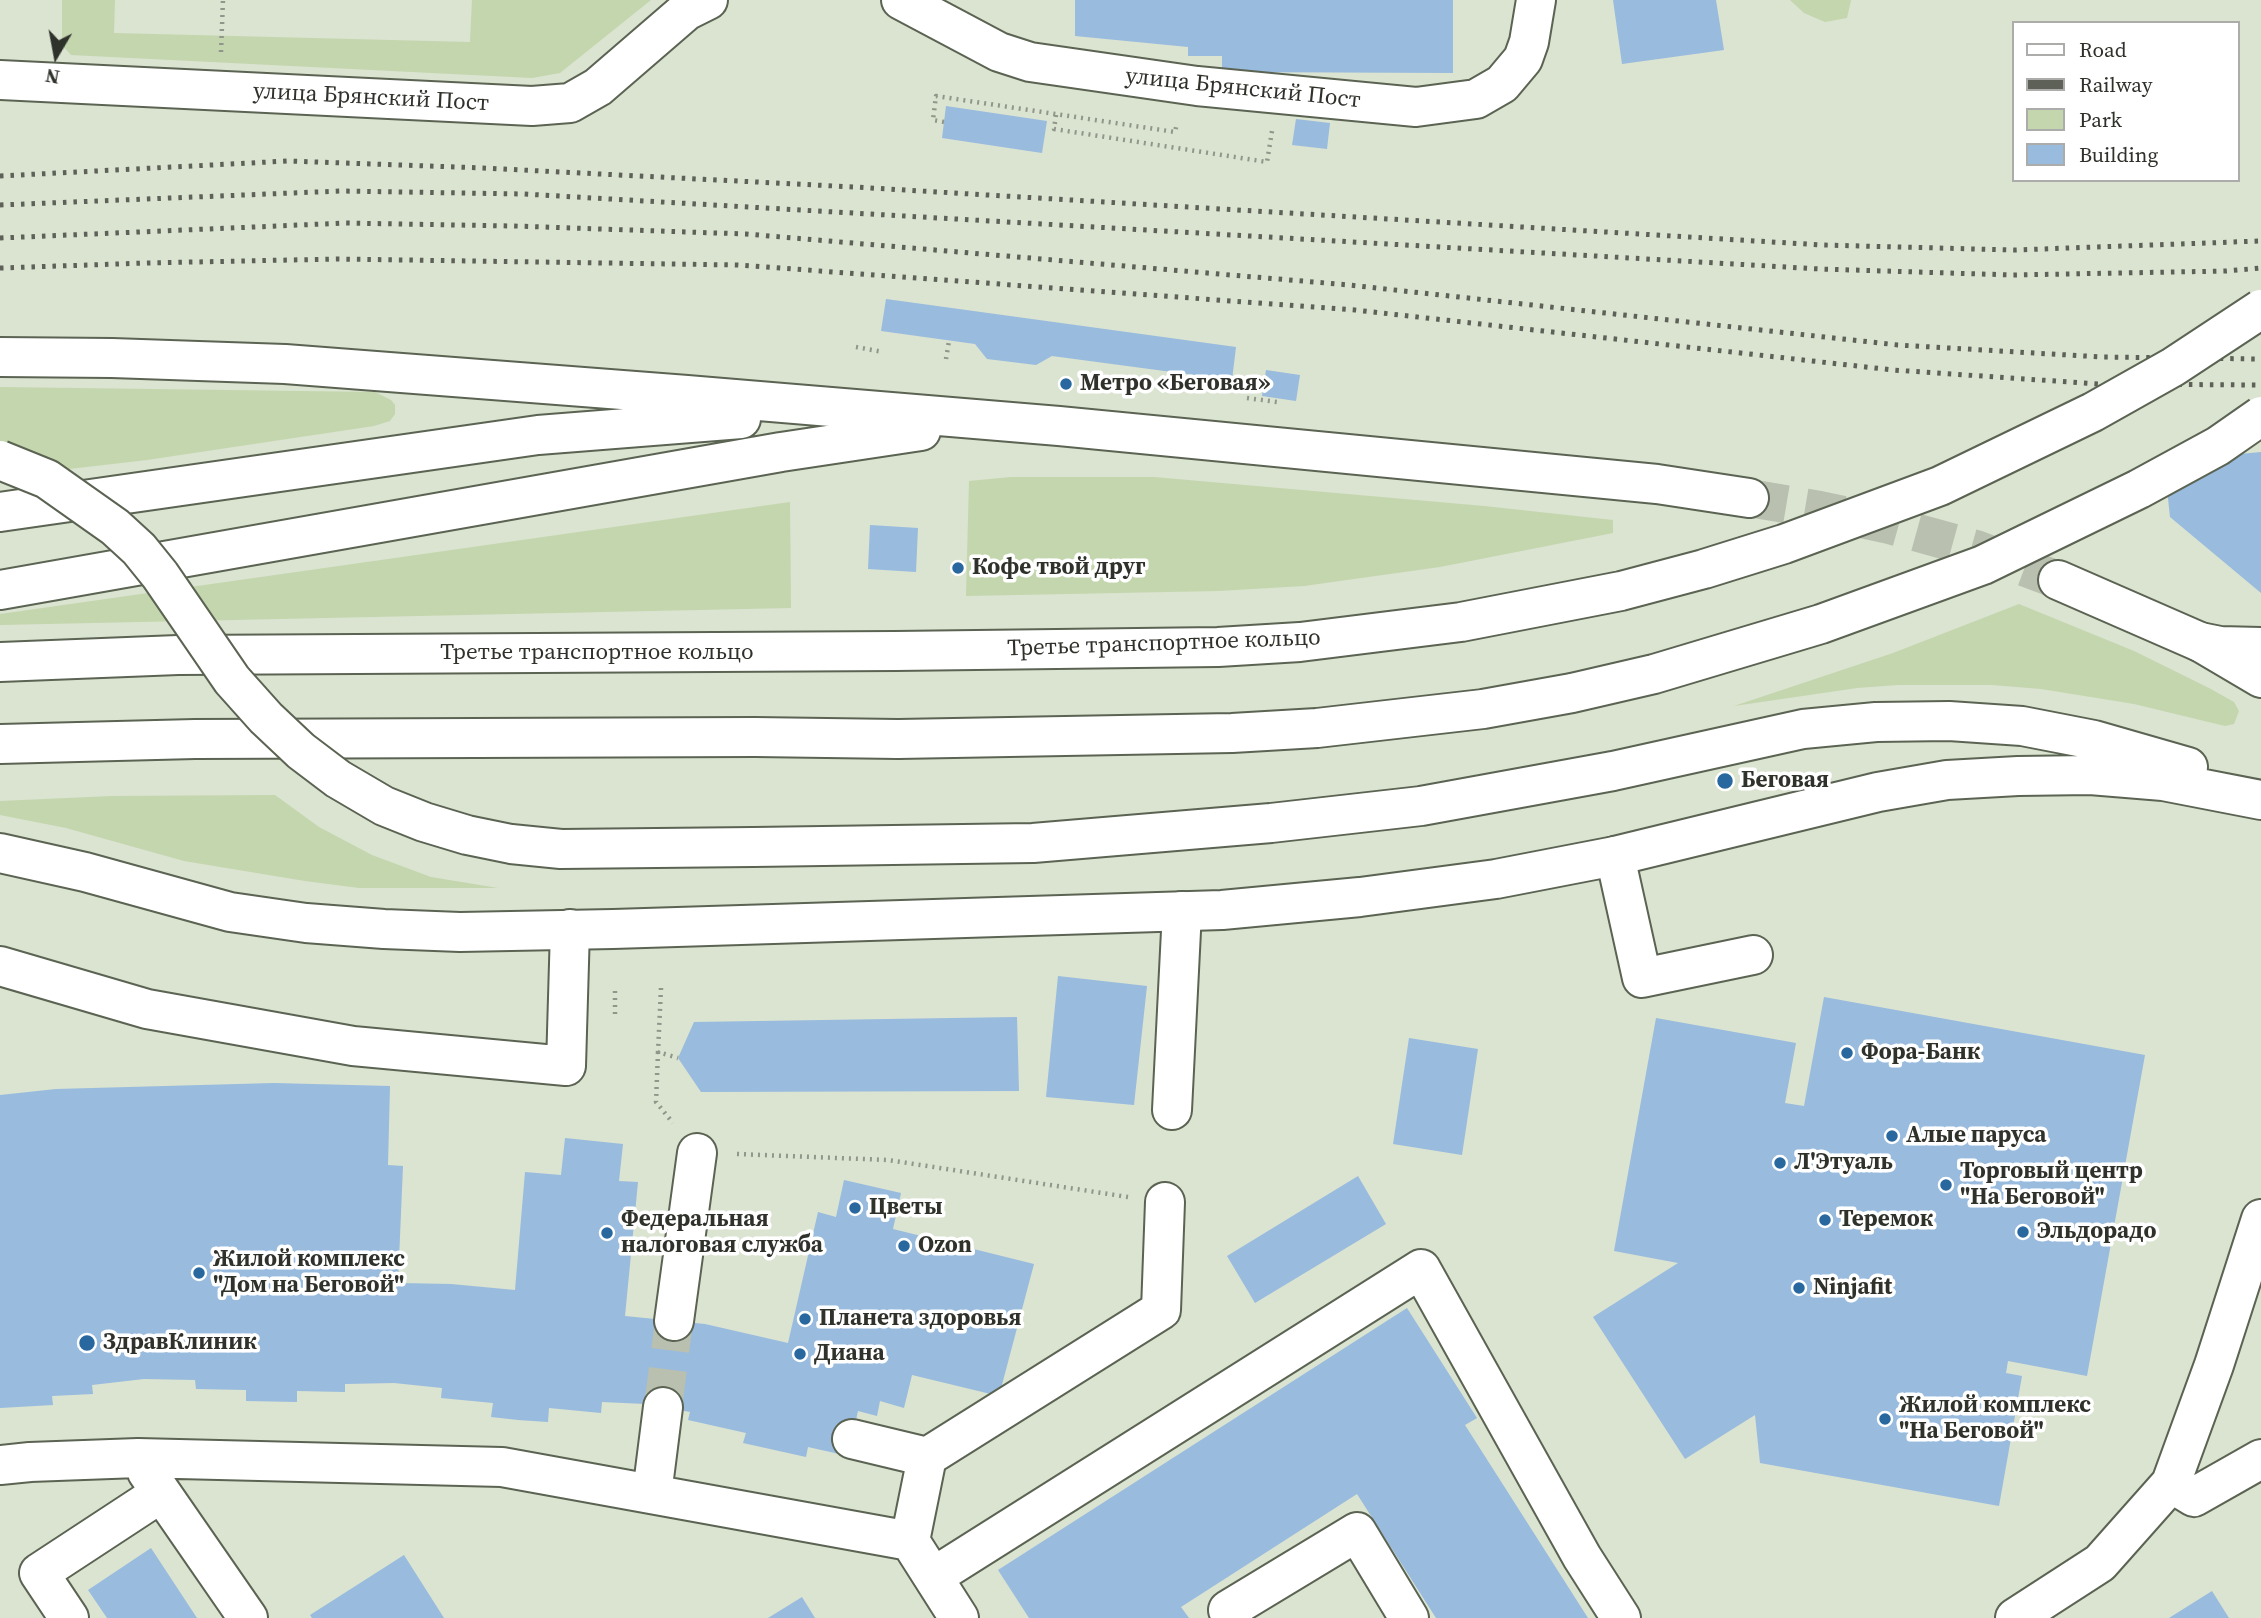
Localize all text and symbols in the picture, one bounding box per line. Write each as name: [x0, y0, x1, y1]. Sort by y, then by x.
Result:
north arrow: [21, 21, 91, 91]
legend: [2012, 21, 2240, 182]
text: Road: [2079, 35, 2127, 64]
text: N: [43, 63, 61, 91]
street label: улица Брянский Пост: [1124, 63, 1362, 115]
text: Railway: [2079, 70, 2153, 99]
street label: улица Брянский Пост: [252, 78, 490, 118]
text: Park: [2079, 105, 2122, 134]
text: Building: [2079, 140, 2158, 169]
place label: Метро «Беговая»: [1080, 370, 1270, 398]
marker: Метро «Беговая»: [1058, 376, 1074, 392]
place label: Кофе твой друг: [972, 554, 1146, 582]
marker: Кофе твой друг: [950, 560, 966, 576]
street label: Третье транспортное кольцо: [1007, 625, 1321, 663]
street label: Третье транспортное кольцо: [440, 639, 754, 667]
place label: Беговая: [1741, 767, 1829, 795]
marker: Беговая: [1715, 771, 1735, 791]
place label: Фора-Банк: [1861, 1039, 1980, 1067]
marker: Фора-Банк: [1839, 1045, 1855, 1061]
place label: Алые паруса: [1906, 1122, 2047, 1150]
marker: Алые паруса: [1884, 1128, 1900, 1144]
place label: Л'Этуаль: [1794, 1149, 1893, 1177]
marker: Л'Этуаль: [1772, 1155, 1788, 1171]
place label: Торговый центр "На Беговой": [1960, 1158, 2143, 1212]
marker: Торговый центр "На Беговой": [1938, 1177, 1954, 1193]
place label: Цветы: [869, 1194, 943, 1222]
marker: Цветы: [847, 1200, 863, 1216]
place label: Федеральная налоговая служба: [621, 1206, 823, 1260]
place label: Теремок: [1839, 1206, 1933, 1234]
marker: Теремок: [1817, 1212, 1833, 1228]
place label: Эльдорадо: [2037, 1218, 2156, 1246]
marker: Эльдорадо: [2015, 1224, 2031, 1240]
marker: Федеральная налоговая служба: [599, 1225, 615, 1241]
place label: Ozon: [918, 1232, 972, 1260]
marker: Ozon: [896, 1238, 912, 1254]
place label: Жилой комплекс "Дом на Беговой": [213, 1246, 405, 1300]
marker: Жилой комплекс "Дом на Беговой": [191, 1265, 207, 1281]
place label: Ninjafit: [1813, 1274, 1892, 1302]
marker: Ninjafit: [1791, 1280, 1807, 1296]
place label: Планета здоровья: [819, 1305, 1021, 1333]
marker: Планета здоровья: [797, 1311, 813, 1327]
place label: ЗдравКлиник: [103, 1329, 257, 1357]
marker: ЗдравКлиник: [77, 1333, 97, 1353]
place label: Диана: [814, 1340, 885, 1368]
marker: Диана: [792, 1346, 808, 1362]
place label: Жилой комплекс "На Беговой": [1899, 1392, 2091, 1446]
marker: Жилой комплекс "На Беговой": [1877, 1411, 1893, 1427]

